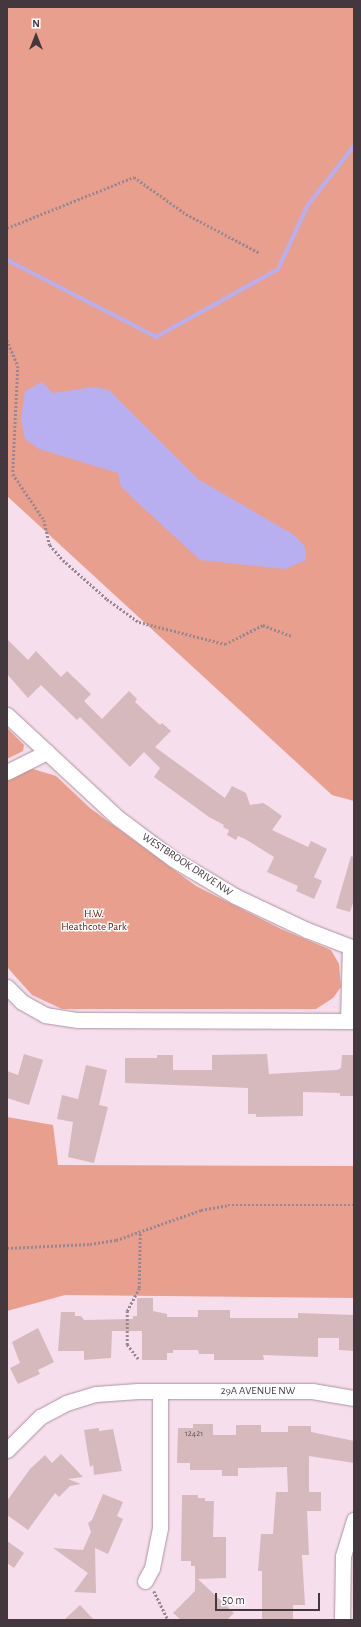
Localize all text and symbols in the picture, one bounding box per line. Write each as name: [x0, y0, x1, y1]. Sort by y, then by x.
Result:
north arrow: [16, 16, 56, 56]
text: N: [32, 18, 40, 29]
street label: WESTBROOK DRIVE NW: [139, 831, 235, 899]
park label: H.W. Heathcote Park: [61, 908, 127, 934]
street label: 29A AVENUE NW: [221, 1384, 295, 1398]
house number: 12421: [185, 1429, 203, 1439]
scale bar: [217, 1585, 322, 1611]
text: 50 m: [222, 1594, 245, 1606]

